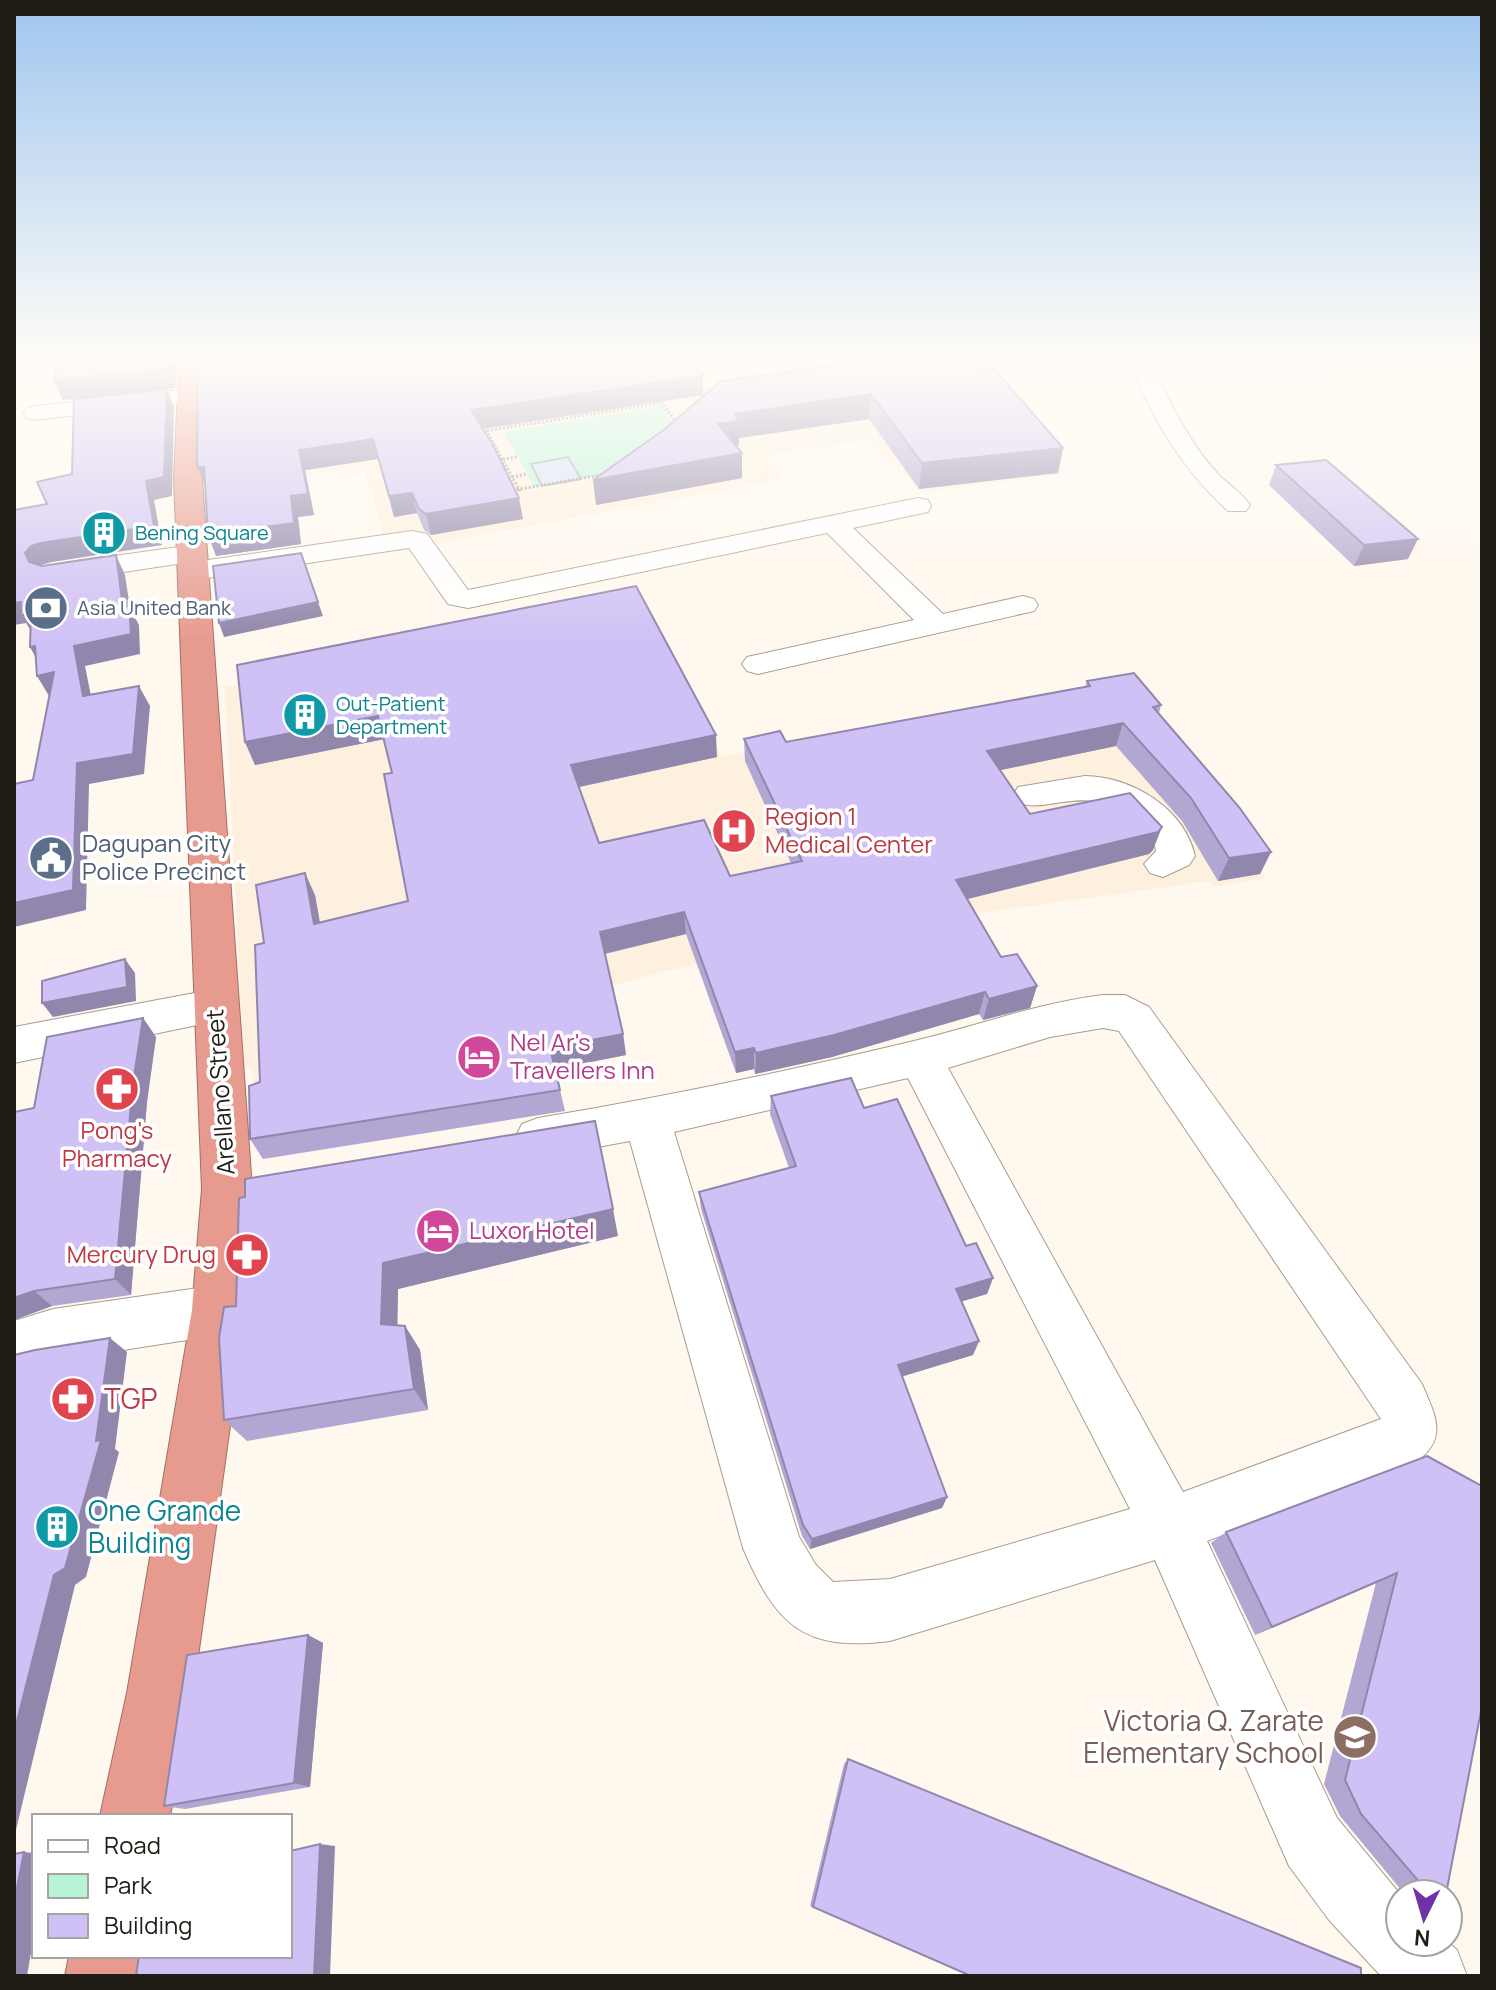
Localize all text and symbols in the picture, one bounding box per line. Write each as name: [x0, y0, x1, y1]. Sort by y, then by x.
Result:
building icon: Bening Square: [80, 509, 128, 557]
place label: Bening Square: [135, 519, 269, 546]
bank icon: Asia United Bank: [22, 584, 70, 632]
place label: Asia United Bank: [77, 594, 232, 621]
place label: Out-Patient Department: [336, 690, 447, 740]
building icon: Out-Patient Department: [281, 691, 329, 739]
place label: Region 1 Medical Center: [765, 799, 933, 860]
hospital icon: Region 1 Medical Center: [710, 807, 758, 855]
place label: Dagupan City Police Precinct: [82, 826, 246, 887]
public building icon: Dagupan City Police Precinct: [27, 834, 75, 882]
street label: Arellano Street: [197, 1008, 242, 1176]
place label: Nel Ar's Travellers Inn: [510, 1025, 655, 1086]
hotel icon: Nel Ar's Travellers Inn: [455, 1033, 503, 1081]
pharmacy icon: Pong's Pharmacy: [93, 1065, 141, 1113]
place label: Pong's Pharmacy: [62, 1113, 172, 1174]
hotel icon: Luxor Hotel: [414, 1207, 462, 1255]
place label: Luxor Hotel: [469, 1213, 595, 1246]
pharmacy icon: Mercury Drug: [223, 1231, 271, 1279]
place label: Mercury Drug: [67, 1237, 216, 1270]
pharmacy icon: TGP: [49, 1375, 97, 1423]
place label: TGP: [104, 1379, 157, 1417]
place label: One Grande Building: [88, 1491, 241, 1561]
building icon: One Grande Building: [33, 1503, 81, 1551]
place label: Victoria Q. Zarate Elementary School: [1083, 1701, 1324, 1771]
school or university icon: Victoria Q. Zarate Elementary School: [1331, 1713, 1379, 1761]
legend: [32, 1814, 292, 1958]
text: Road: [104, 1828, 161, 1861]
text: Park: [104, 1868, 153, 1901]
north arrow: [1384, 1878, 1464, 1958]
text: Building: [104, 1908, 192, 1941]
text: N: [1413, 1922, 1431, 1954]

